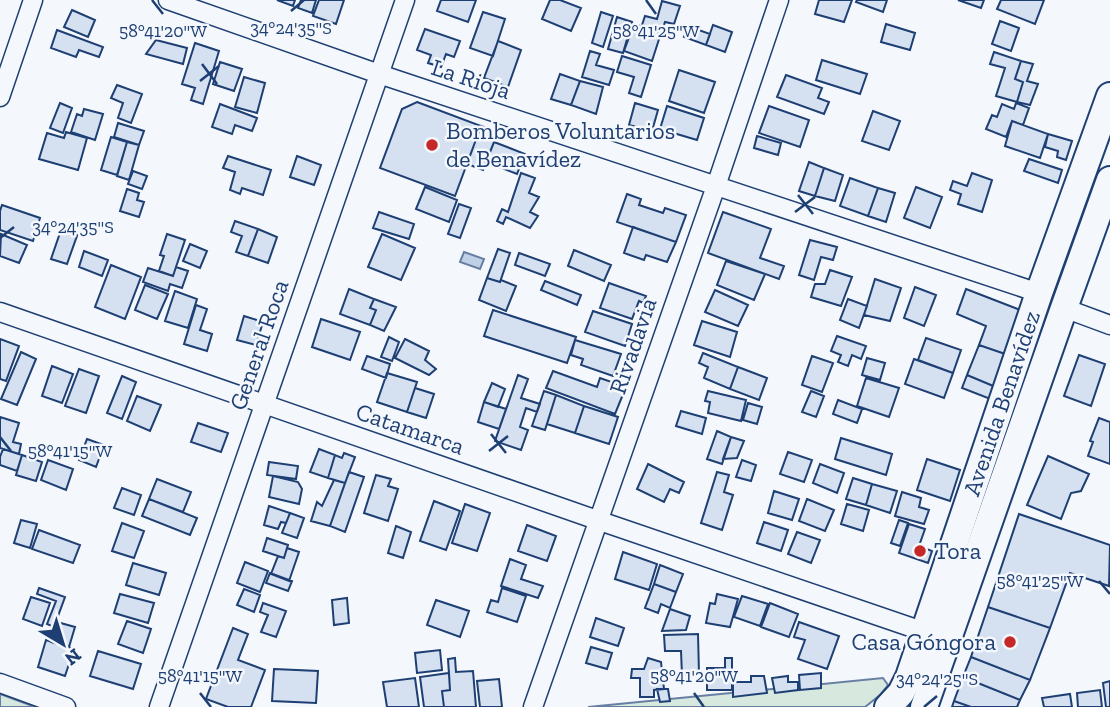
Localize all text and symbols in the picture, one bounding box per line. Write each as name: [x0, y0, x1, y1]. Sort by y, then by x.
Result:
text: 34°24'35"S: [250, 17, 332, 39]
text: 58°41'20"W: [119, 20, 207, 42]
text: 58°41'25"W: [613, 20, 700, 42]
street label: La Rioja: [428, 52, 515, 105]
place label: Bomberos Voluntarios de Benavídez: [446, 116, 675, 173]
marker: Bomberos Voluntarios de Benavídez: [424, 137, 440, 153]
text: 34°24'35"S: [32, 216, 114, 238]
street label: General Roca: [223, 275, 294, 414]
street label: Rivadavia: [603, 294, 663, 398]
street label: Avenida Benavídez: [956, 307, 1046, 499]
street label: Catamarca: [352, 396, 469, 461]
text: 58°41'15"W: [28, 440, 112, 462]
place label: Tora: [934, 536, 982, 565]
marker: Tora: [912, 543, 928, 559]
text: 58°41'25"W: [997, 570, 1084, 592]
north arrow: [28, 609, 98, 679]
place label: Casa Góngora: [852, 627, 996, 656]
marker: Casa Góngora: [1002, 634, 1018, 650]
text: N: [60, 643, 86, 671]
text: 58°41'15"W: [158, 665, 242, 687]
text: 58°41'20"W: [650, 665, 738, 687]
text: 34°24'25"S: [896, 668, 978, 690]

